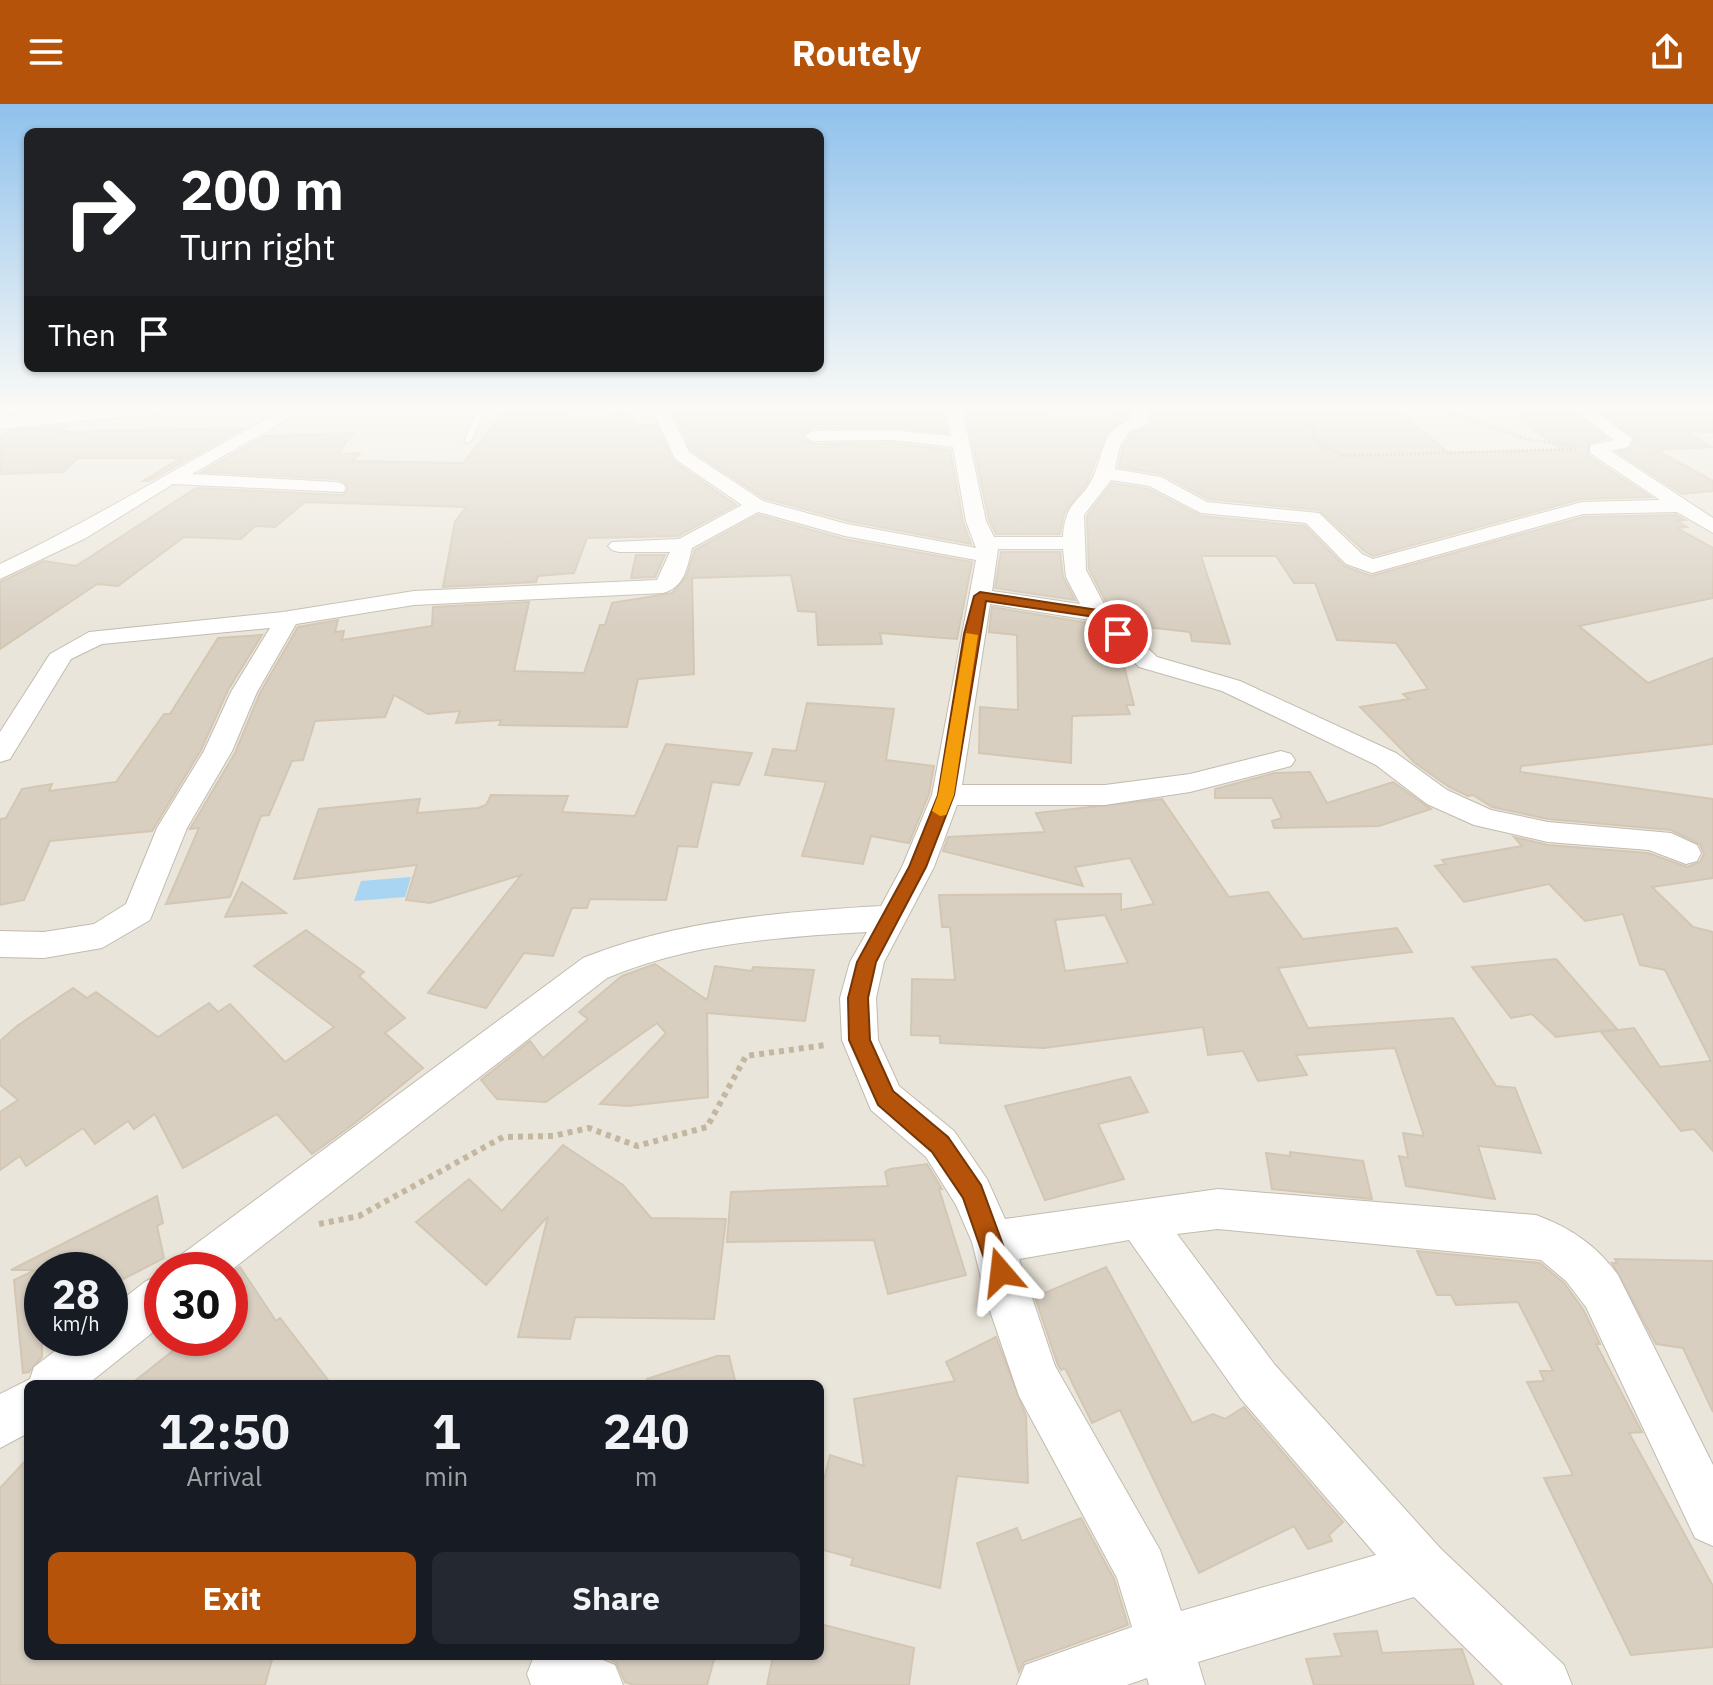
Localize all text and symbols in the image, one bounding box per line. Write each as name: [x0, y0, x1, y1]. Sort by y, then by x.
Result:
text: Routely: [792, 29, 921, 76]
icon: menu: [24, 30, 68, 74]
icon: share: [1645, 30, 1689, 74]
text: 200 m: [180, 153, 344, 225]
icon: right: [48, 160, 152, 264]
text: Turn right: [180, 223, 336, 270]
icon: arrive: [132, 312, 176, 356]
text: Then: [48, 315, 116, 354]
pin: [1084, 600, 1152, 668]
icon: arrive: [1096, 612, 1140, 656]
position arrow: [959, 1230, 1043, 1314]
speed limit sign: 30: [144, 1252, 248, 1356]
text: 28: [52, 1268, 100, 1320]
text: km/h: [52, 1310, 100, 1337]
text: 12:50: [159, 1400, 290, 1462]
text: 1: [432, 1400, 461, 1462]
text: 240: [603, 1400, 689, 1462]
text: Arrival: [186, 1459, 262, 1493]
text: min: [424, 1459, 468, 1493]
text: m: [635, 1459, 657, 1493]
button: Exit: [48, 1552, 416, 1644]
button: Share: [432, 1552, 800, 1644]

